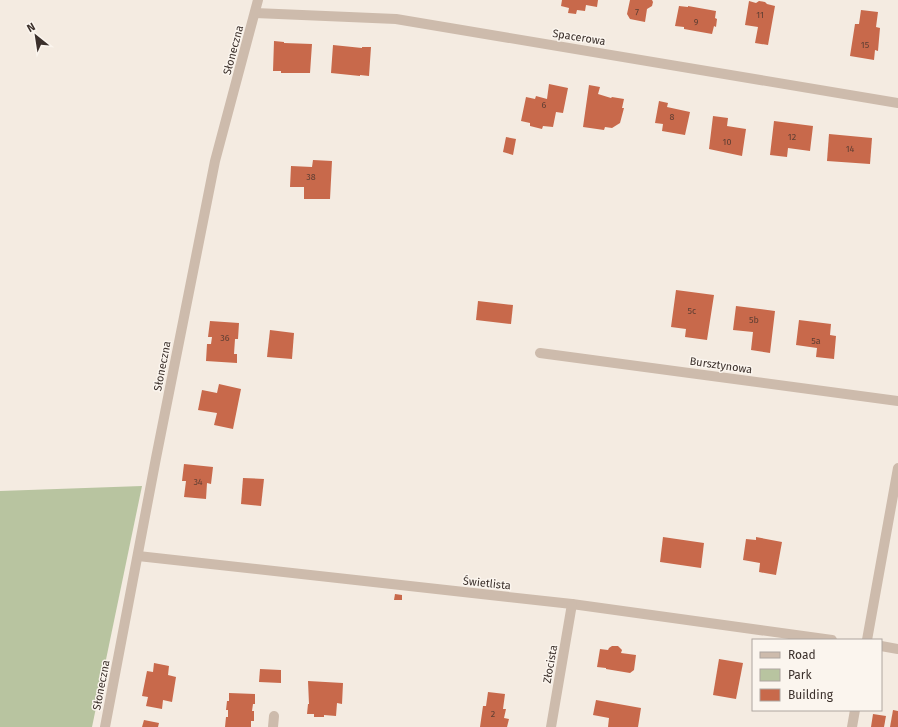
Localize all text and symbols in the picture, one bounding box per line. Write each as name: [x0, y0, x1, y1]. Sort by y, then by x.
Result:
house number: 7: [635, 7, 639, 17]
house number: 11: [756, 10, 764, 20]
north arrow: [16, 16, 56, 56]
house number: 9: [694, 17, 699, 27]
text: N: [25, 20, 38, 35]
street label: Słoneczna: [221, 24, 246, 76]
street label: Spacerowa: [551, 27, 606, 48]
house number: 15: [861, 40, 870, 50]
house number: 6: [542, 100, 547, 110]
house number: 8: [670, 112, 675, 122]
house number: 12: [788, 132, 796, 142]
house number: 10: [723, 137, 731, 147]
house number: 14: [846, 144, 855, 154]
house number: 38: [306, 172, 316, 182]
house number: 5c: [688, 306, 697, 316]
house number: 5b: [749, 315, 759, 325]
house number: 36: [220, 333, 230, 343]
house number: 5a: [811, 336, 821, 346]
street label: Słoneczna: [151, 340, 174, 392]
street label: Bursztynowa: [689, 355, 753, 376]
house number: 34: [193, 477, 203, 487]
street label: Świetlista: [462, 574, 512, 592]
legend: [752, 639, 882, 711]
street label: Złocista: [541, 644, 560, 684]
text: Road: [788, 648, 816, 662]
street label: Słoneczna: [90, 659, 113, 711]
text: Park: [788, 668, 812, 682]
text: Building: [788, 688, 834, 702]
house number: 2: [491, 709, 495, 719]

